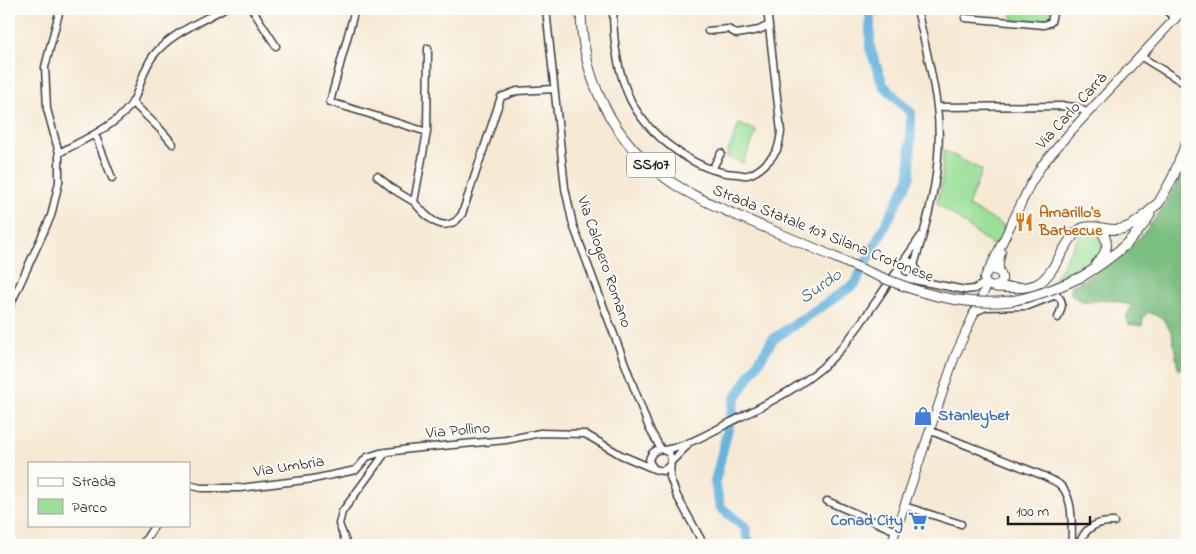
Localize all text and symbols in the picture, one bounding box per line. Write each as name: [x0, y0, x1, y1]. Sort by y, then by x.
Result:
street label: Via Carlo Carrà: [1030, 67, 1113, 156]
road number: SS107: [627, 152, 675, 178]
street label: Strada Statale 107 Silana Crotonese: [709, 179, 938, 290]
street label: Via Calogero Romano: [570, 192, 638, 331]
place label: Amarillo's Barbecue: [1038, 201, 1103, 243]
restaurant icon: Amarillo's Barbecue: [1013, 211, 1035, 233]
water label: Surdo: [794, 263, 848, 311]
place label: Stanleybet: [938, 404, 1011, 429]
shop icon: Stanleybet: [912, 405, 934, 427]
street label: Via Pollino: [424, 416, 491, 446]
street label: Via Umbria: [251, 450, 326, 485]
legend: [28, 462, 190, 526]
text: Strada: [72, 471, 116, 493]
scale bar: [1008, 494, 1091, 526]
text: Parco: [72, 497, 107, 519]
text: 100 m: [1016, 501, 1049, 523]
place label: Conad City: [830, 509, 903, 534]
supermarket icon: Conad City: [907, 510, 929, 532]

